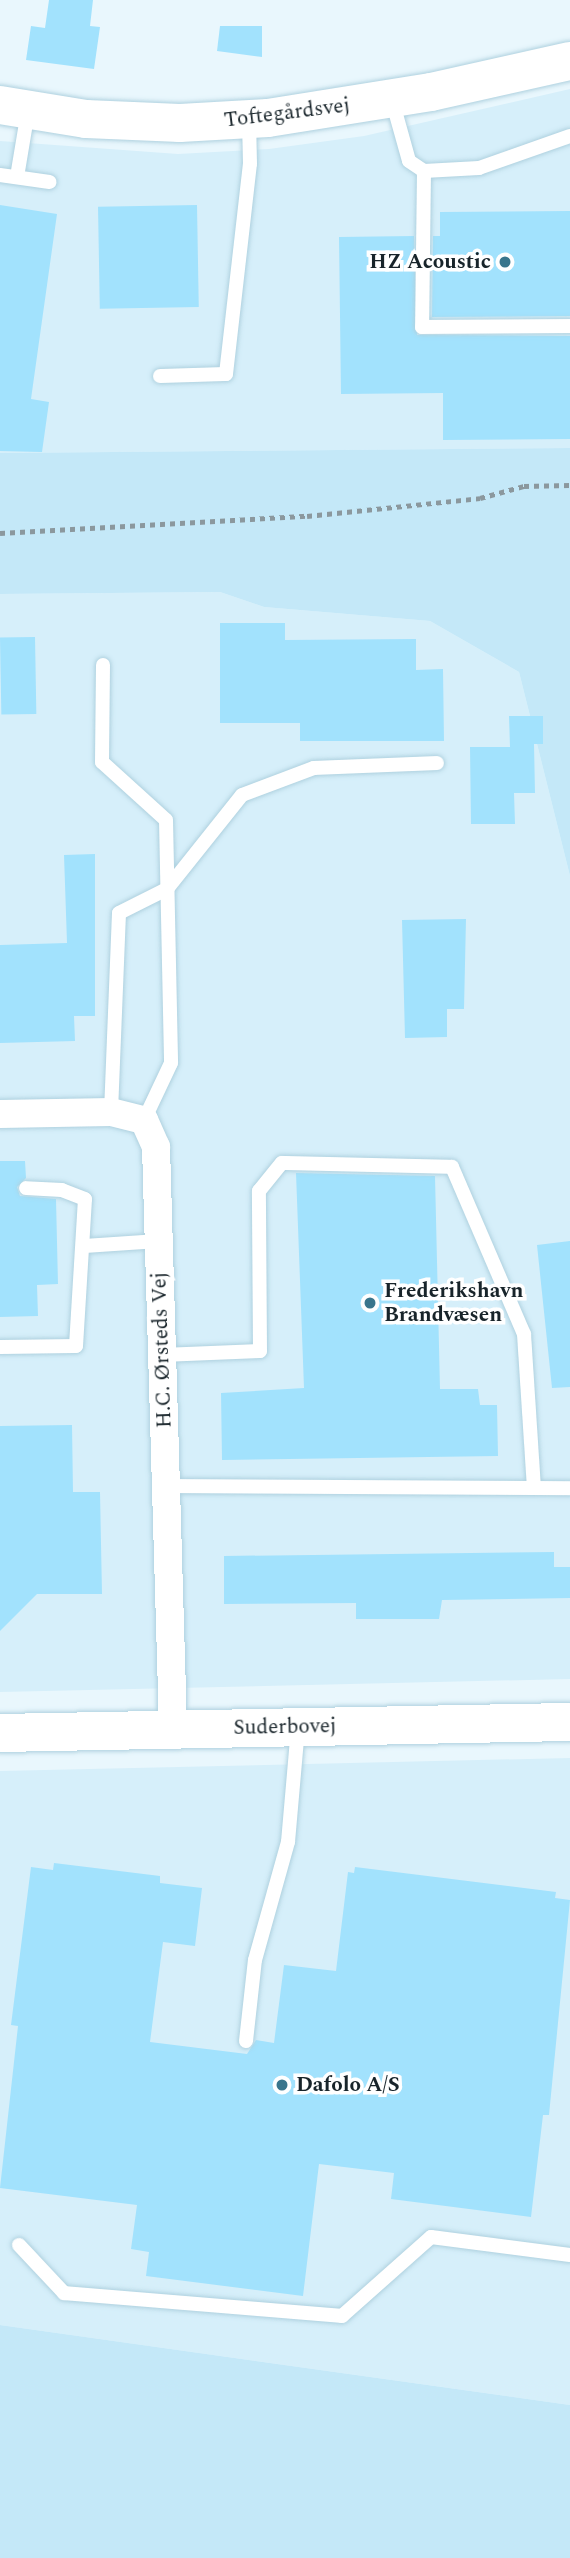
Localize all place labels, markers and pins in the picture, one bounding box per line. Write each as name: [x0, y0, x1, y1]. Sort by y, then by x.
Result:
place label: HZ Acoustic: [369, 249, 491, 275]
marker: HZ Acoustic: [497, 254, 513, 270]
place label: Frederikshavn Brandvæsen: [384, 1278, 524, 1328]
marker: Frederikshavn Brandvæsen: [362, 1295, 378, 1311]
place label: Dafolo A/S: [296, 2072, 400, 2098]
marker: Dafolo A/S: [274, 2077, 290, 2093]

